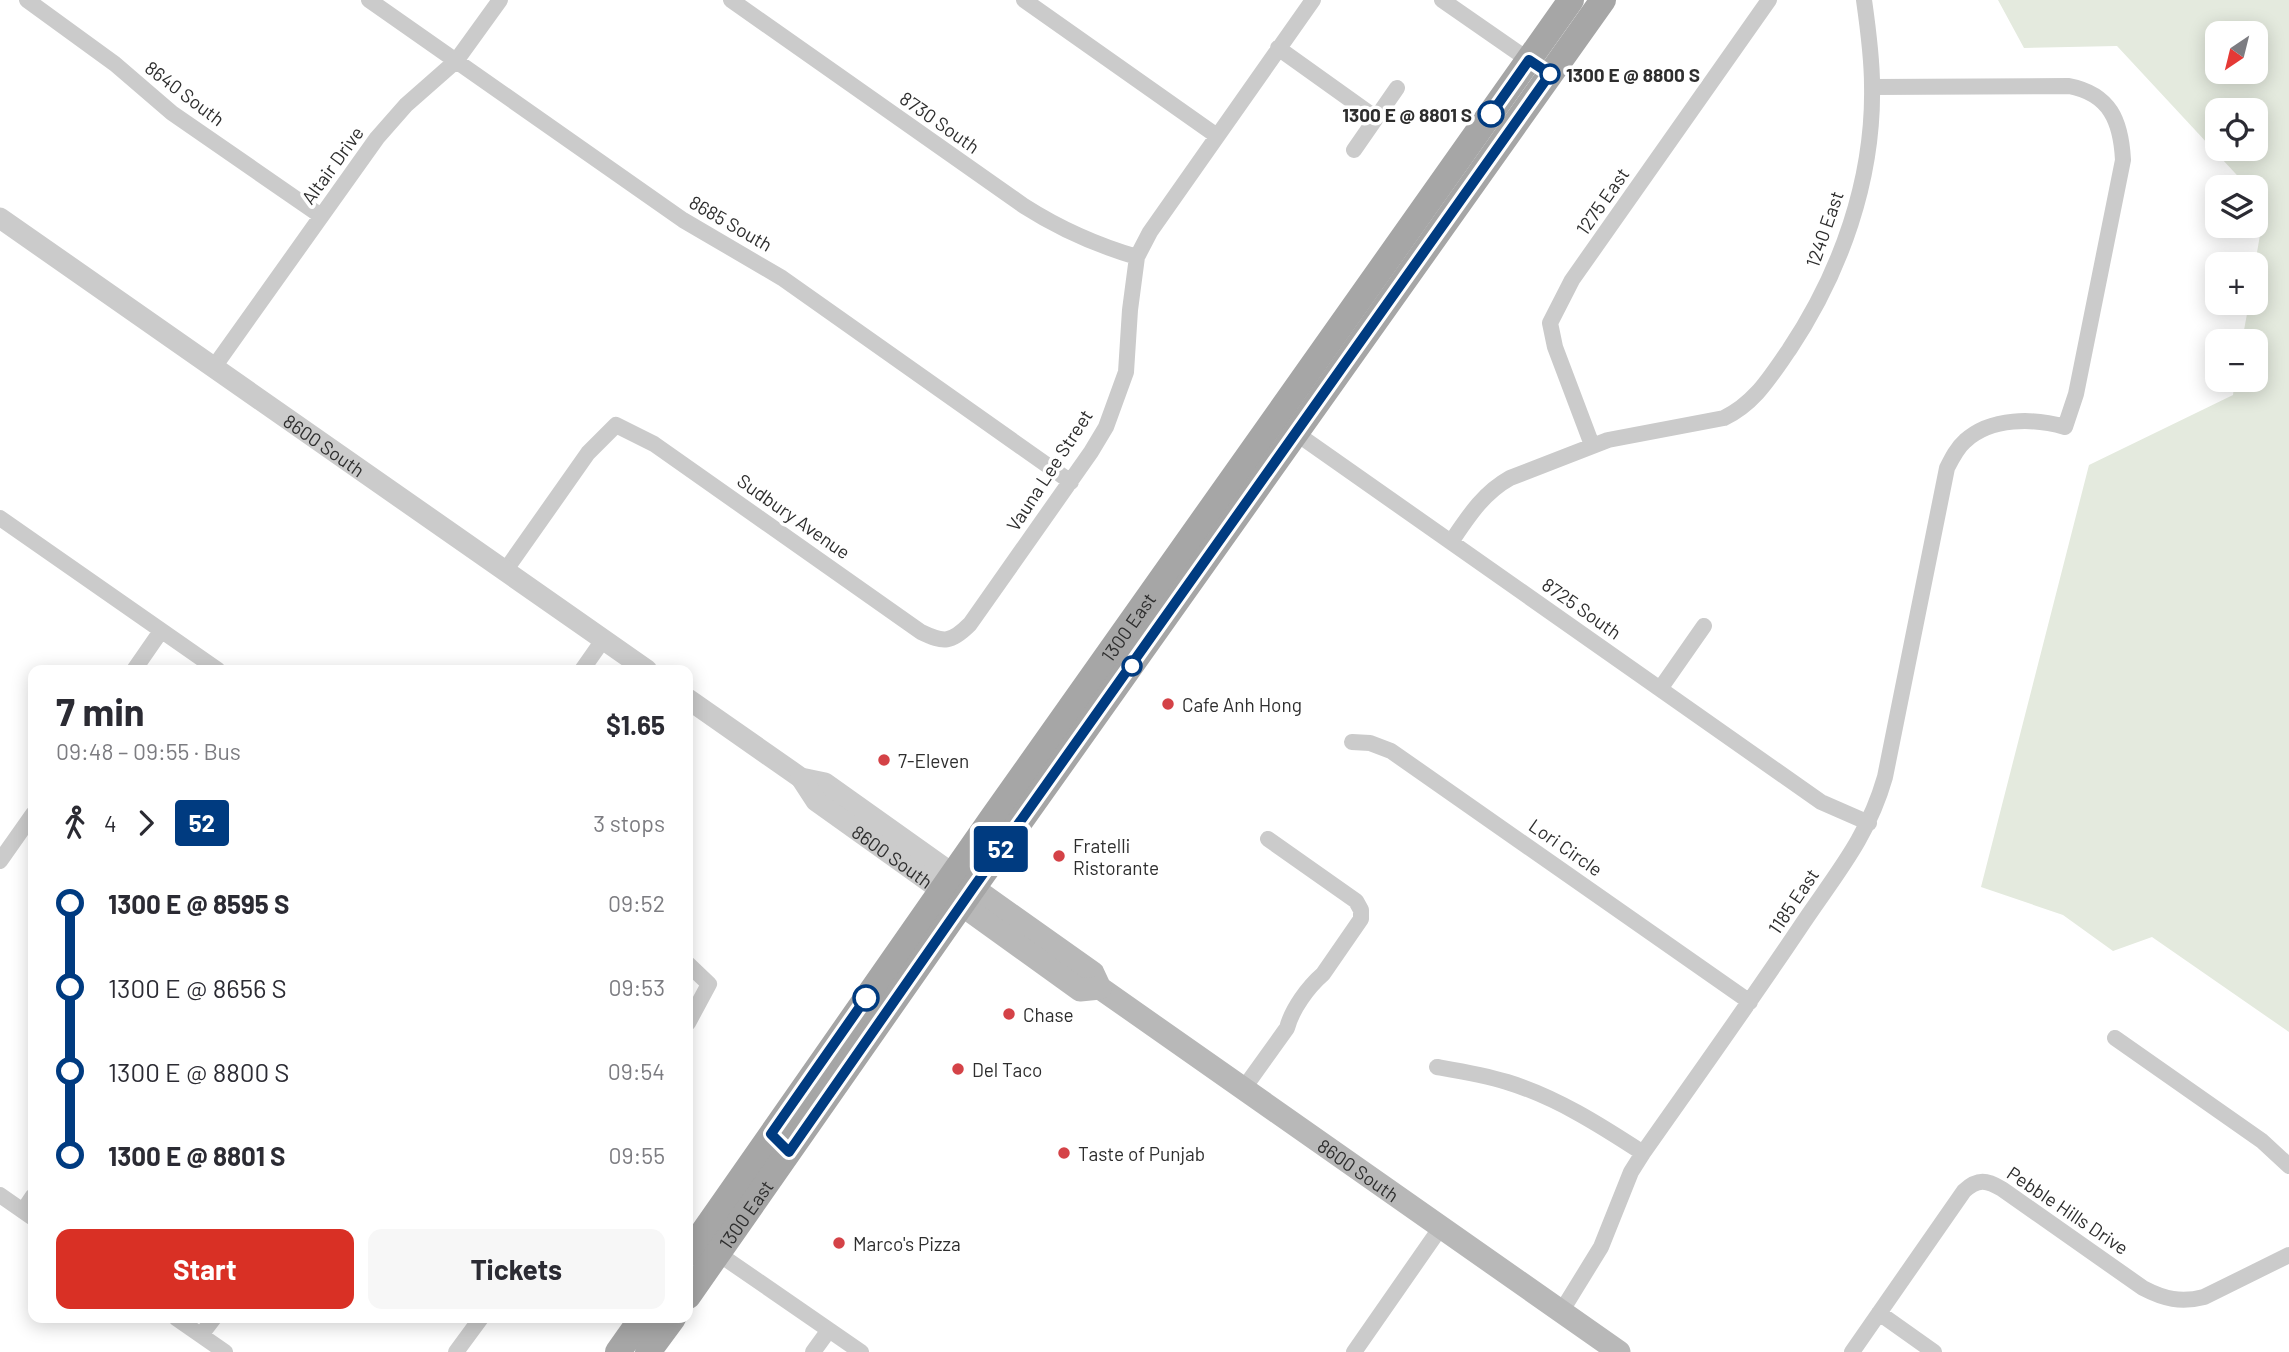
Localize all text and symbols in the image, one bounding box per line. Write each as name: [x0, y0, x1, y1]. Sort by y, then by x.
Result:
north arrow: [2205, 21, 2268, 84]
map controls: [2205, 21, 2268, 392]
street label: 8640 South: [141, 56, 229, 130]
place label: 1300 E @ 8800 S: [1566, 63, 1700, 86]
marker: 1300 E @ 8800 S: [1540, 64, 1560, 84]
street label: 8730 South: [896, 86, 984, 158]
button: locate: [2205, 98, 2268, 161]
marker: 1300 E @ 8801 S: [1478, 101, 1504, 127]
place label: 1300 E @ 8801 S: [1342, 103, 1472, 126]
street label: Altair Drive: [296, 122, 368, 208]
street label: 1275 East: [1571, 163, 1633, 239]
button: layers: [2205, 175, 2268, 238]
street label: 1240 East: [1800, 188, 1848, 270]
street label: 8685 South: [685, 190, 777, 256]
button: +: [2205, 252, 2268, 315]
button: −: [2205, 329, 2268, 392]
street label: Vauna Lee Street: [1001, 405, 1097, 535]
street label: 8600 South: [280, 408, 370, 481]
street label: Sudbury Avenue: [733, 469, 855, 563]
street label: 8725 South: [1538, 572, 1626, 644]
street label: 1300 East: [1095, 588, 1160, 666]
unlabelled marker: [1122, 656, 1142, 676]
text: 7 min: [56, 688, 145, 734]
place label: Cafe Anh Hong: [1182, 693, 1302, 716]
marker: Cafe Anh Hong: [1160, 696, 1176, 712]
text: $1.65: [606, 709, 665, 740]
text: 09:48 – 09:55 · Bus: [56, 737, 241, 765]
place label: 7-Eleven: [898, 749, 969, 772]
marker: 7-Eleven: [876, 752, 892, 768]
icon: walk: [56, 804, 94, 842]
icon: forward: [127, 804, 165, 842]
text: 52: [189, 808, 215, 837]
text: 4: [104, 809, 117, 837]
text: 3 stops: [593, 809, 665, 837]
street label: Lori Circle: [1525, 813, 1607, 881]
street label: 8600 South: [848, 819, 938, 893]
line badge: 52: [970, 826, 1032, 872]
text: 52: [988, 834, 1014, 863]
place label: Fratelli Ristorante: [1073, 834, 1159, 879]
marker: Fratelli Ristorante: [1051, 848, 1067, 864]
street label: 1185 East: [1763, 864, 1823, 938]
text: 1300 E @ 8595 S: [108, 888, 290, 919]
text: 09:52: [608, 889, 665, 917]
text: 1300 E @ 8656 S: [108, 972, 287, 1003]
text: 09:53: [609, 973, 665, 1001]
unlabelled marker: [853, 985, 879, 1011]
place label: Chase: [1023, 1003, 1074, 1026]
marker: Chase: [1001, 1006, 1017, 1022]
text: 1300 E @ 8800 S: [108, 1056, 290, 1087]
text: 09:54: [608, 1057, 665, 1085]
place label: Del Taco: [972, 1058, 1042, 1081]
marker: Del Taco: [950, 1061, 966, 1077]
street label: 8600 South: [1314, 1133, 1404, 1206]
text: 1300 E @ 8801 S: [108, 1140, 286, 1171]
text: 09:55: [609, 1141, 665, 1169]
place label: Taste of Punjab: [1078, 1142, 1205, 1165]
marker: Taste of Punjab: [1056, 1145, 1072, 1161]
street label: Pebble Hills Drive: [2003, 1161, 2133, 1259]
street label: 1300 East: [713, 1175, 777, 1253]
button: Start: [56, 1229, 354, 1309]
button: Tickets: [368, 1229, 665, 1309]
place label: Marco's Pizza: [853, 1232, 961, 1255]
marker: Marco's Pizza: [831, 1235, 847, 1251]

